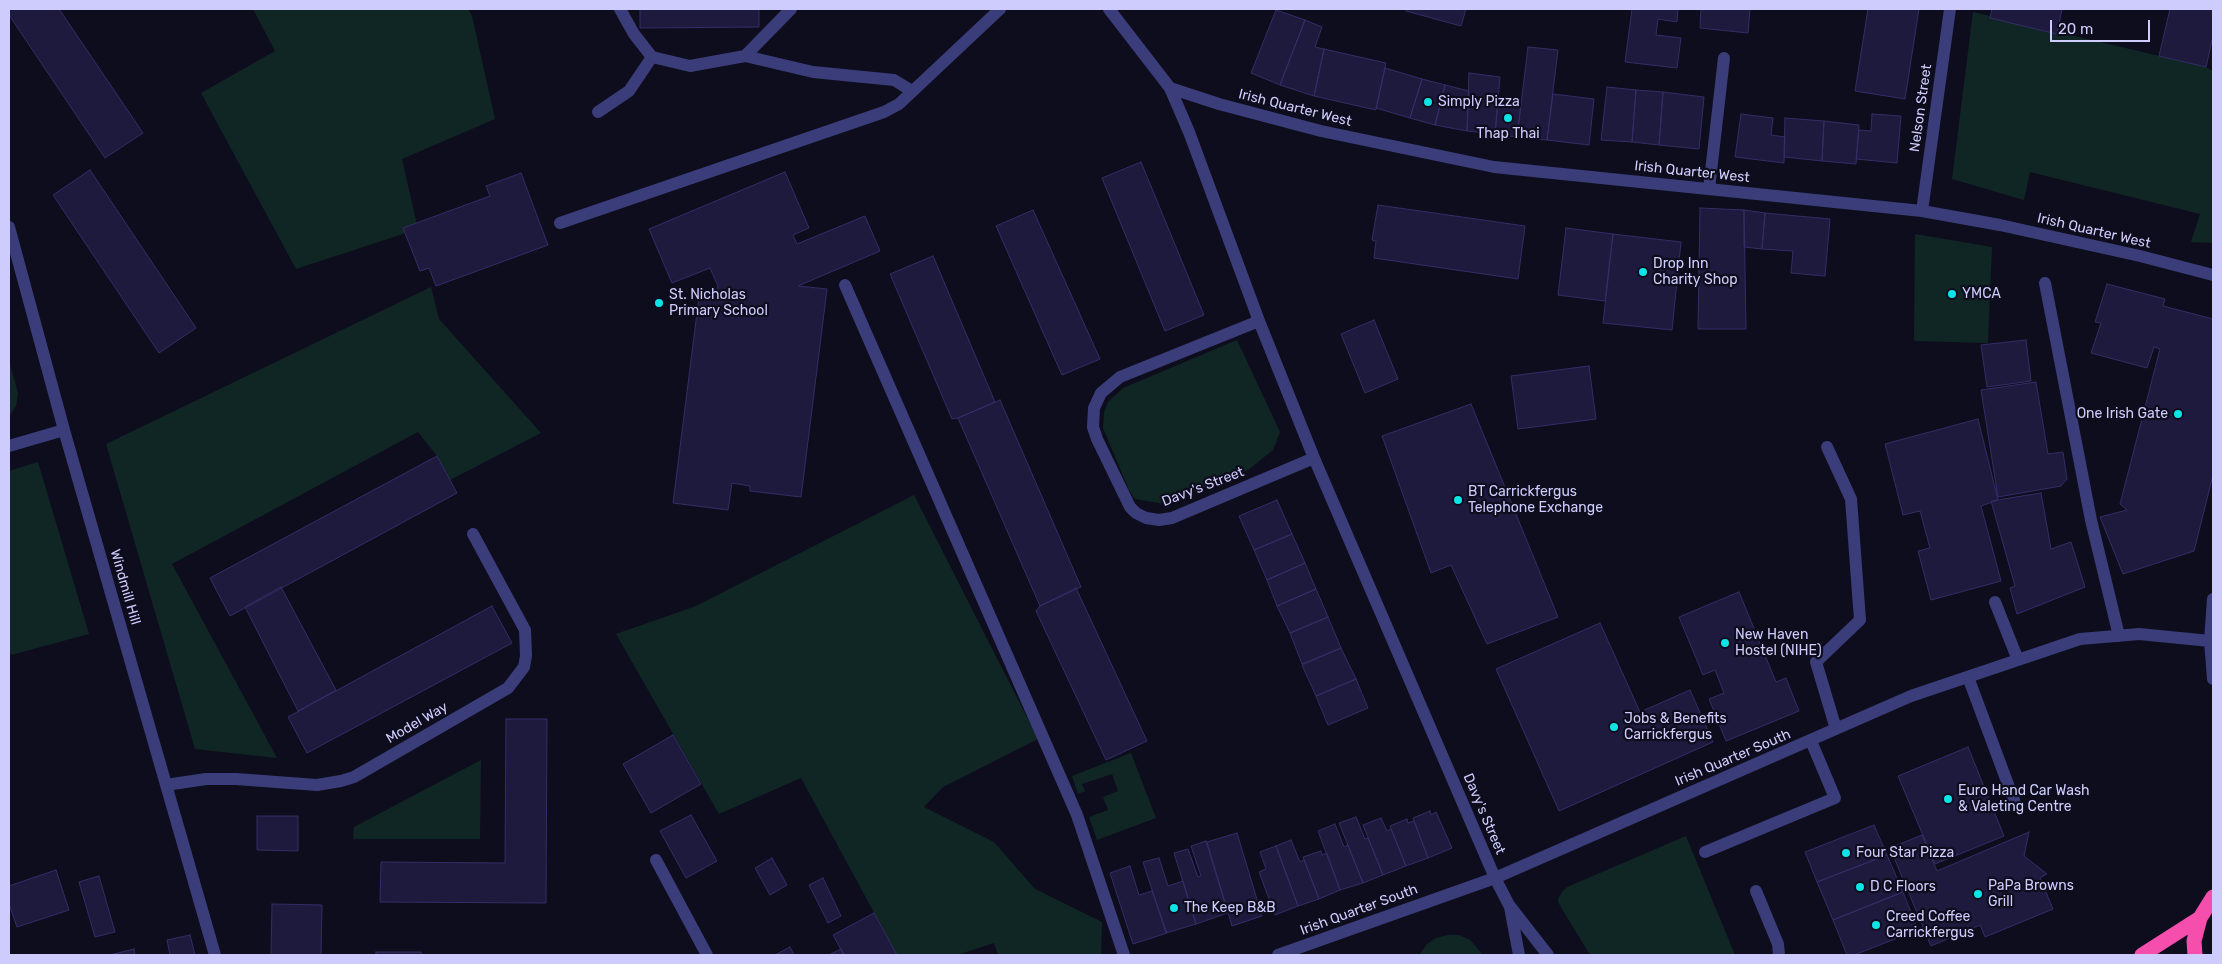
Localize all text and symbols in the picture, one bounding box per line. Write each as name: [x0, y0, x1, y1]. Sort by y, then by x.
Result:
scale bar: [2052, 10, 2152, 42]
text: 20 m: [2058, 20, 2093, 38]
street label: Nelson Street: [1907, 63, 1935, 153]
street label: Irish Quarter West: [1237, 86, 1353, 130]
place label: Simply Pizza: [1438, 94, 1520, 110]
marker: Simply Pizza: [1422, 96, 1434, 108]
marker: Thap Thai: [1502, 112, 1514, 124]
place label: Thap Thai: [1476, 126, 1540, 142]
street label: Irish Quarter West: [1633, 158, 1751, 186]
street label: Irish Quarter West: [2036, 210, 2152, 252]
place label: Drop Inn Charity Shop: [1653, 256, 1738, 288]
marker: Drop Inn Charity Shop: [1637, 266, 1649, 278]
place label: YMCA: [1962, 286, 2001, 302]
place label: St. Nicholas Primary School: [669, 287, 768, 320]
marker: YMCA: [1946, 288, 1958, 300]
marker: St. Nicholas Primary School: [653, 297, 665, 309]
place label: One Irish Gate: [2077, 406, 2168, 422]
marker: One Irish Gate: [2172, 408, 2184, 420]
street label: Davy's Street: [1160, 464, 1246, 510]
place label: BT Carrickfergus Telephone Exchange: [1468, 484, 1603, 516]
marker: BT Carrickfergus Telephone Exchange: [1452, 494, 1464, 506]
street label: Windmill Hill: [106, 547, 144, 627]
place label: New Haven Hostel (NIHE): [1735, 627, 1822, 660]
marker: New Haven Hostel (NIHE): [1719, 637, 1731, 649]
street label: Model Way: [383, 699, 451, 747]
place label: Jobs & Benefits Carrickfergus: [1624, 711, 1727, 744]
marker: Jobs & Benefits Carrickfergus: [1608, 721, 1620, 733]
street label: Irish Quarter South: [1673, 726, 1793, 790]
street label: Davy's Street: [1459, 771, 1509, 857]
place label: Euro Hand Car Wash & Valeting Centre: [1958, 783, 2090, 816]
marker: Euro Hand Car Wash & Valeting Centre: [1942, 793, 1954, 805]
place label: Four Star Pizza: [1856, 845, 1954, 861]
marker: Four Star Pizza: [1840, 847, 1852, 859]
place label: PaPa Browns Grill: [1988, 878, 2074, 910]
place label: D C Floors: [1870, 879, 1936, 895]
street label: Irish Quarter South: [1298, 881, 1420, 939]
marker: D C Floors: [1854, 881, 1866, 893]
marker: PaPa Browns Grill: [1972, 888, 1984, 900]
place label: The Keep B&B: [1184, 900, 1275, 916]
marker: The Keep B&B: [1168, 902, 1180, 914]
place label: Creed Coffee Carrickfergus: [1886, 909, 1974, 942]
marker: Creed Coffee Carrickfergus: [1870, 919, 1882, 931]

